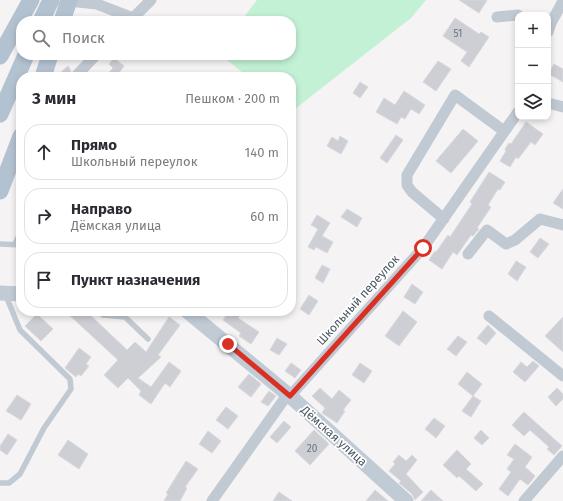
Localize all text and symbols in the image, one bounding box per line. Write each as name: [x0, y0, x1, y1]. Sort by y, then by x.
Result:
map controls: [515, 12, 551, 120]
button: +: [515, 12, 551, 48]
search box: [16, 16, 296, 60]
icon: search: [30, 27, 52, 49]
house number: 51: [454, 28, 462, 40]
text: Поиск: [62, 29, 105, 47]
button: −: [515, 48, 551, 84]
button: layers: [515, 84, 551, 120]
text: 3 мин: [32, 88, 76, 109]
text: Пешком · 200 m: [185, 91, 280, 106]
text: Прямо: [71, 136, 117, 154]
icon: ahead: [33, 141, 55, 163]
text: 140 m: [245, 145, 279, 160]
text: Школьный переулок: [71, 154, 197, 169]
text: Направо: [71, 200, 132, 218]
icon: right: [33, 205, 55, 227]
text: 60 m: [250, 209, 279, 224]
text: Дёмская улица: [71, 218, 161, 233]
route start: [414, 239, 432, 257]
street label: Школьный переулок: [314, 251, 403, 348]
icon: arrive: [33, 269, 55, 291]
text: Пункт назначения: [71, 271, 200, 289]
route end: [219, 335, 237, 353]
street label: Дёмская улица: [298, 402, 370, 469]
house number: 20: [307, 443, 318, 455]

